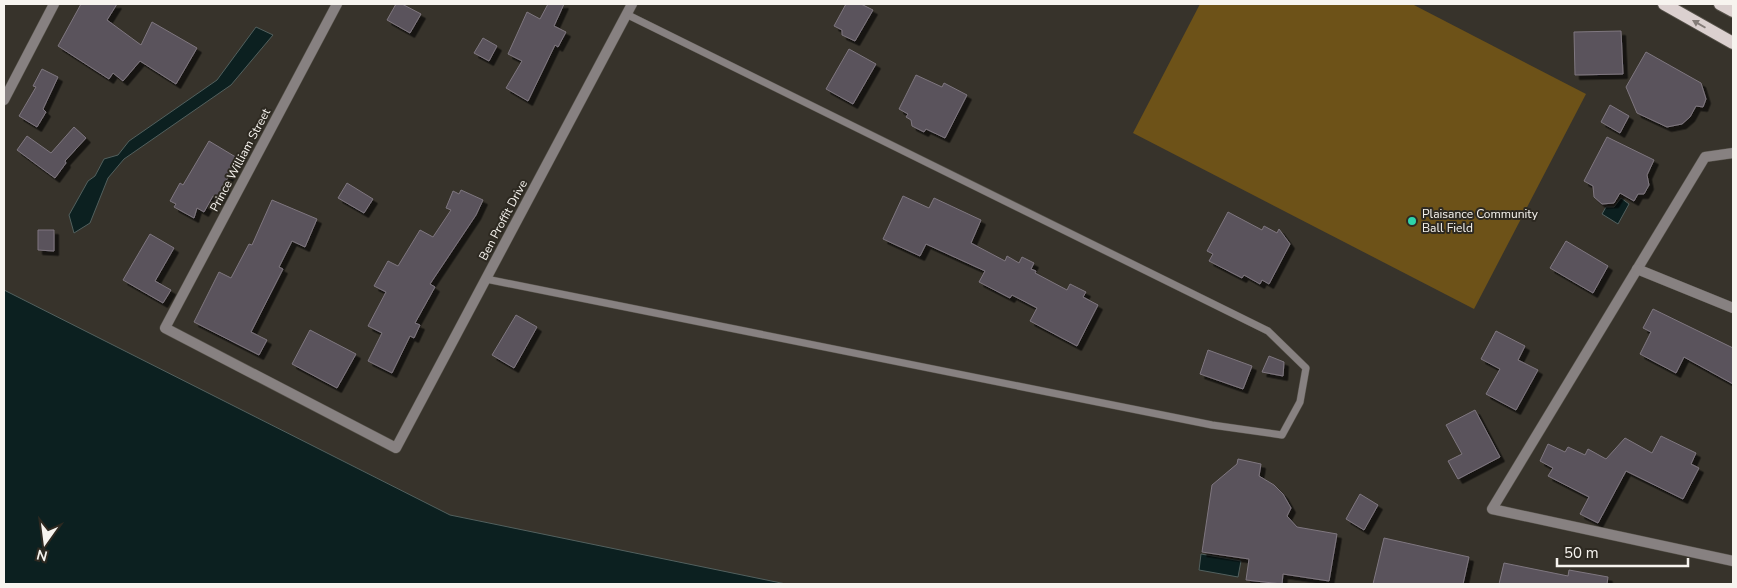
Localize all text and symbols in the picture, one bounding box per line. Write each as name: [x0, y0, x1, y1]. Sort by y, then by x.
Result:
one-way arrow: [1692, 19, 1705, 28]
street label: Prince William Street: [206, 105, 274, 214]
street label: Ben Proffit Drive: [475, 177, 531, 263]
place label: Plaisance Community Ball Field: [1422, 206, 1539, 236]
marker: Plaisance Community Ball Field: [1406, 215, 1418, 227]
north arrow: [20, 518, 70, 568]
scale bar: [1557, 536, 1688, 568]
text: 50 m: [1564, 543, 1599, 563]
text: N: [35, 545, 49, 566]

